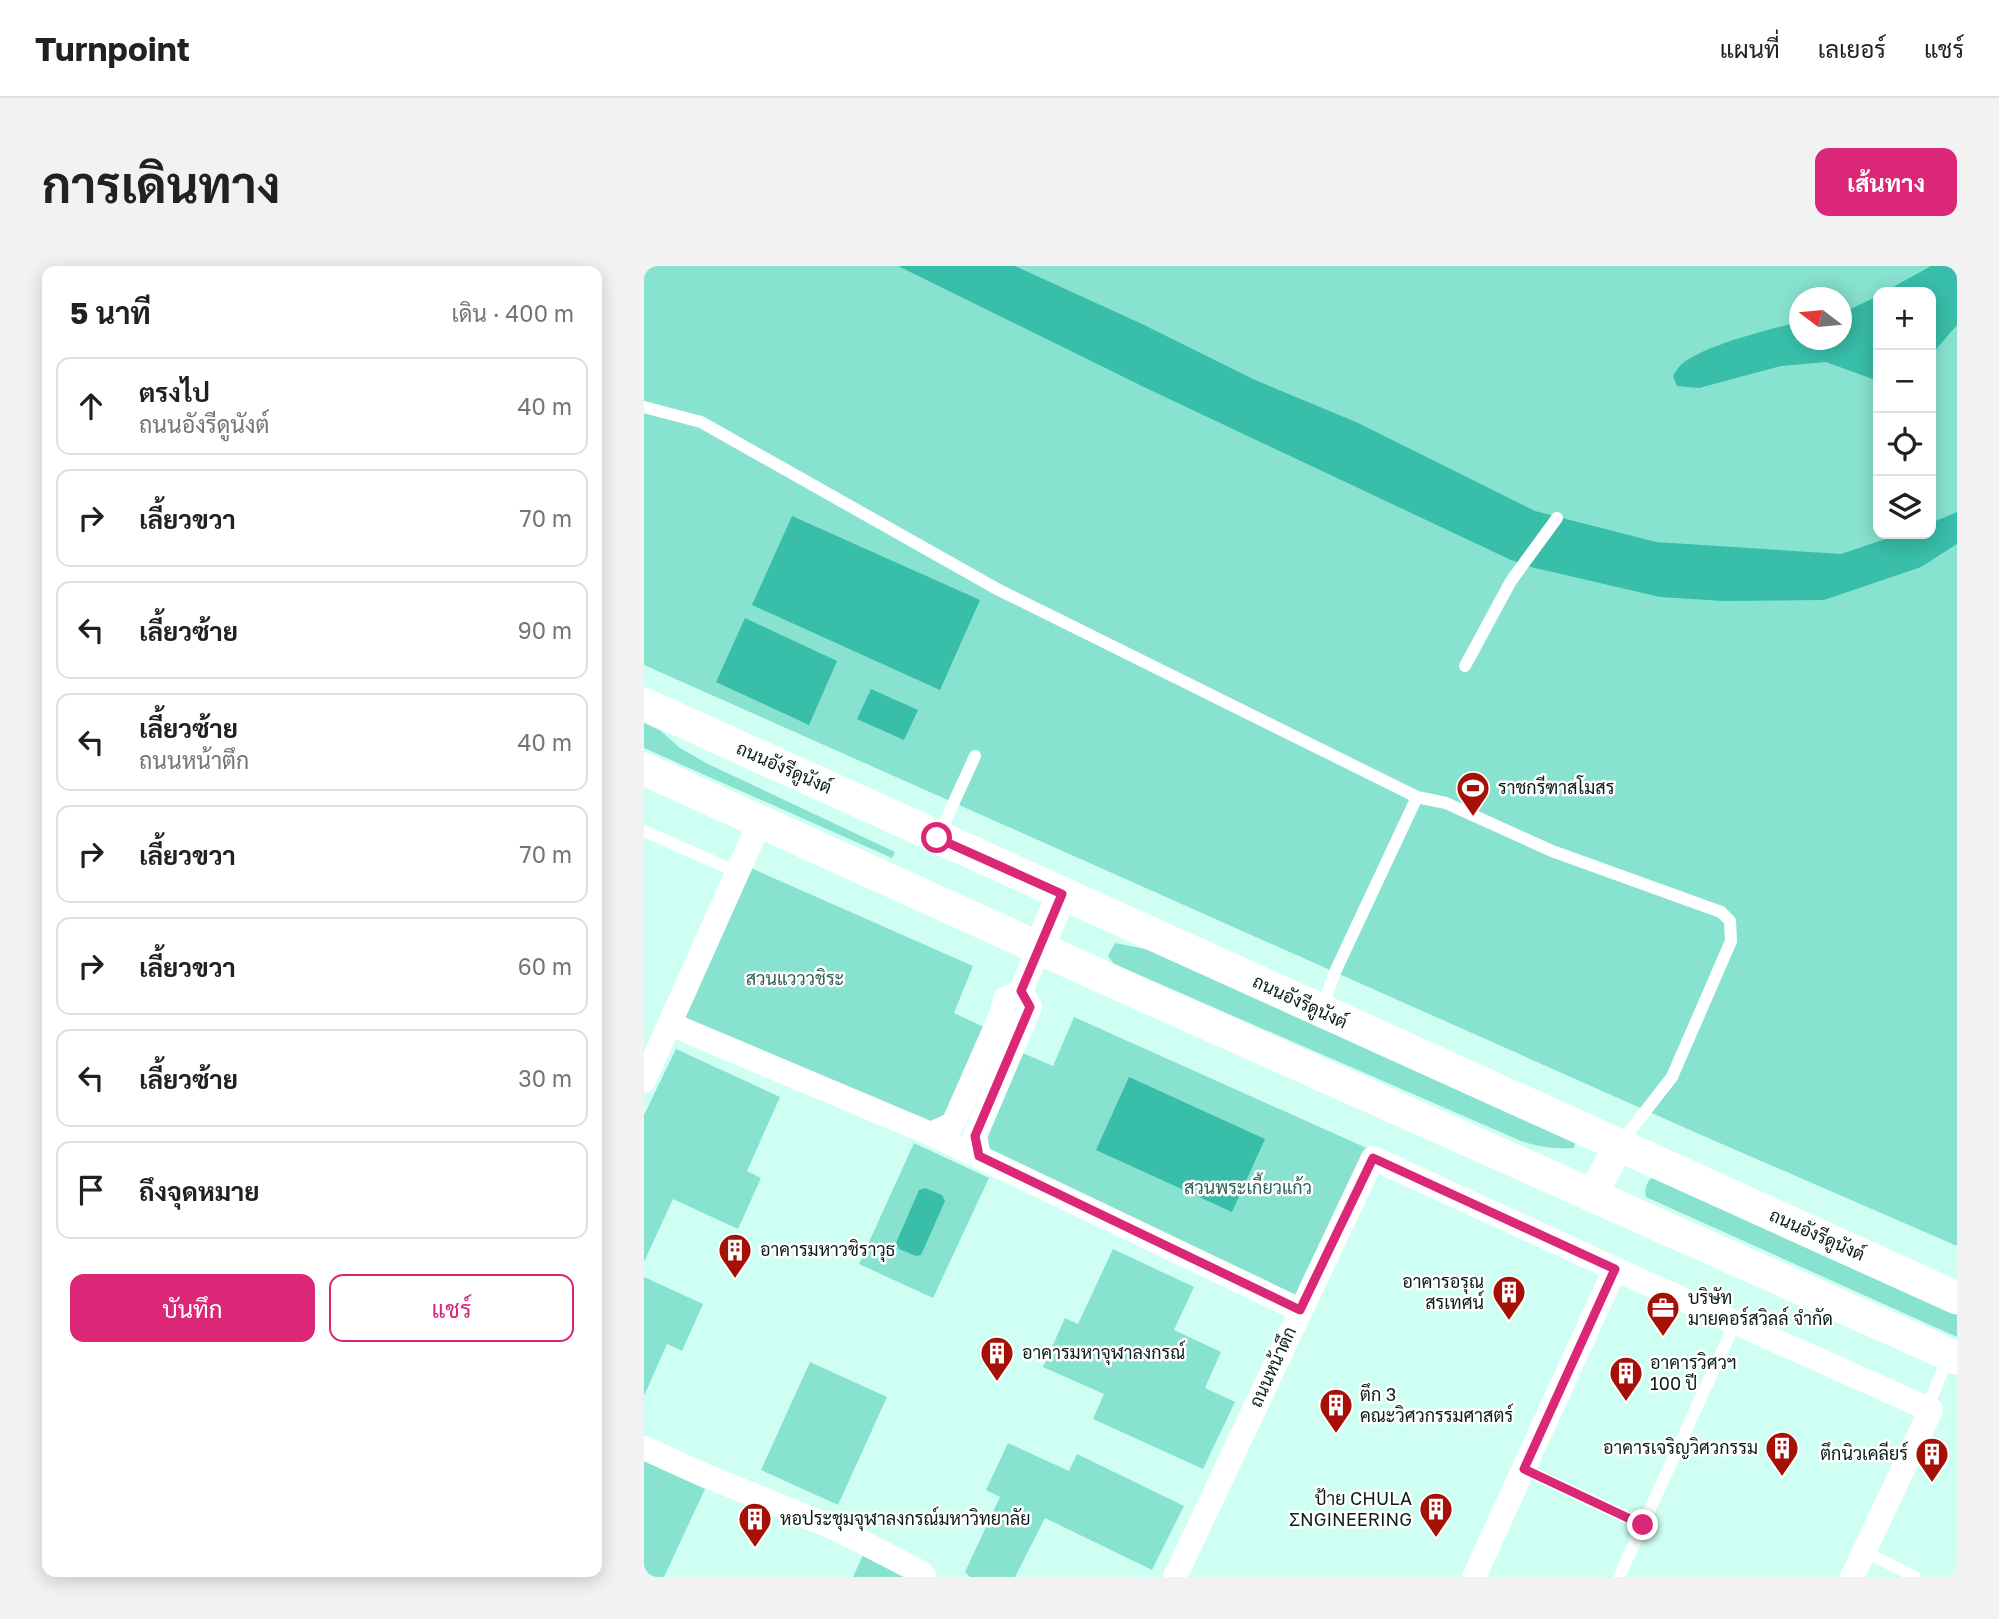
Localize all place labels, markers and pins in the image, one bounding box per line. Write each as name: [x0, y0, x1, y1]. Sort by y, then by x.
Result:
sports icon: ราชกรีฑาสโมสร: [1454, 769, 1492, 818]
place label: ราชกรีฑาสโมสร: [1498, 775, 1615, 798]
building icon: อาคารมหาวชิราวุธ: [716, 1231, 754, 1280]
place label: อาคารมหาวชิราวุธ: [760, 1238, 896, 1262]
place label: อาคารอรุณ สรเทศน์: [1402, 1270, 1484, 1313]
building icon: อาคารอรุณ สรเทศน์: [1490, 1273, 1528, 1322]
place label: บริษัท มายคอร์สวิลล์ จำกัด: [1688, 1286, 1833, 1329]
office icon: บริษัท มายคอร์สวิลล์ จำกัด: [1644, 1289, 1682, 1338]
building icon: อาคารมหาจุฬาลงกรณ์: [978, 1334, 1016, 1383]
place label: อาคารมหาจุฬาลงกรณ์: [1022, 1340, 1185, 1365]
place label: อาคารวิศวฯ 100 ปี: [1650, 1351, 1737, 1394]
building icon: อาคารวิศวฯ 100 ปี: [1607, 1354, 1645, 1403]
place label: ตึก 3 คณะวิศวกรรมศาสตร์: [1360, 1383, 1513, 1426]
building icon: ตึก 3 คณะวิศวกรรมศาสตร์: [1317, 1386, 1355, 1435]
building icon: อาคารเจริญวิศวกรรม: [1763, 1429, 1801, 1478]
building icon: ตึกนิวเคลียร์: [1913, 1435, 1951, 1484]
place label: อาคารเจริญวิศวกรรม: [1603, 1436, 1758, 1459]
place label: ตึกนิวเคลียร์: [1820, 1441, 1908, 1464]
place label: ป้าย CHULA ΣNGINEERING: [1289, 1487, 1412, 1530]
building icon: ป้าย CHULA ΣNGINEERING: [1417, 1490, 1455, 1539]
building icon: หอประชุมจุฬาลงกรณ์มหาวิทยาลัย: [736, 1500, 774, 1549]
place label: หอประชุมจุฬาลงกรณ์มหาวิทยาลัย: [780, 1506, 1030, 1531]

